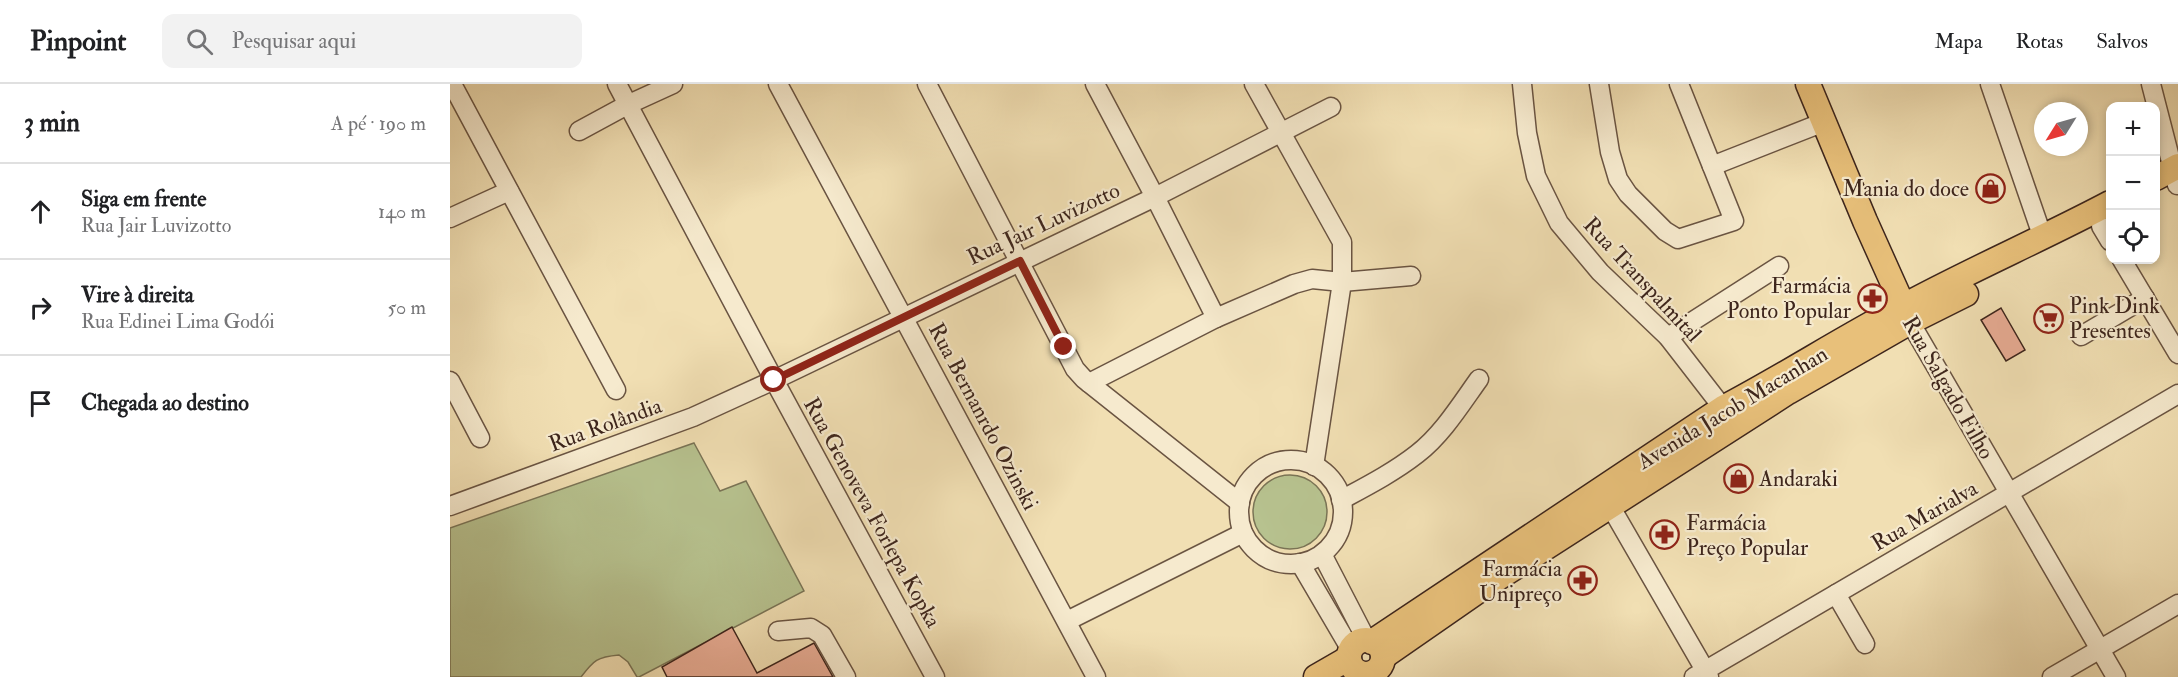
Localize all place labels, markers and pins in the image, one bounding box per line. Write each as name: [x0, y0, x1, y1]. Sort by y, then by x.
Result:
shop icon: Mania do doce: [1974, 172, 2006, 204]
place label: Mania do doce: [1842, 175, 1969, 203]
place label: Farmácia Ponto Popular: [1727, 272, 1852, 326]
pharmacy icon: Farmácia Ponto Popular: [1856, 282, 1888, 314]
place label: Pink Dink Presentes: [2069, 292, 2160, 345]
supermarket icon: Pink Dink Presentes: [2032, 302, 2064, 334]
shop icon: Andaraki: [1722, 462, 1754, 494]
place label: Andaraki: [1758, 465, 1838, 493]
place label: Farmácia Preço Popular: [1686, 509, 1809, 563]
pharmacy icon: Farmácia Preço Popular: [1649, 519, 1681, 551]
place label: Farmácia Unipreço: [1479, 555, 1563, 609]
pharmacy icon: Farmácia Unipreço: [1567, 565, 1599, 597]

